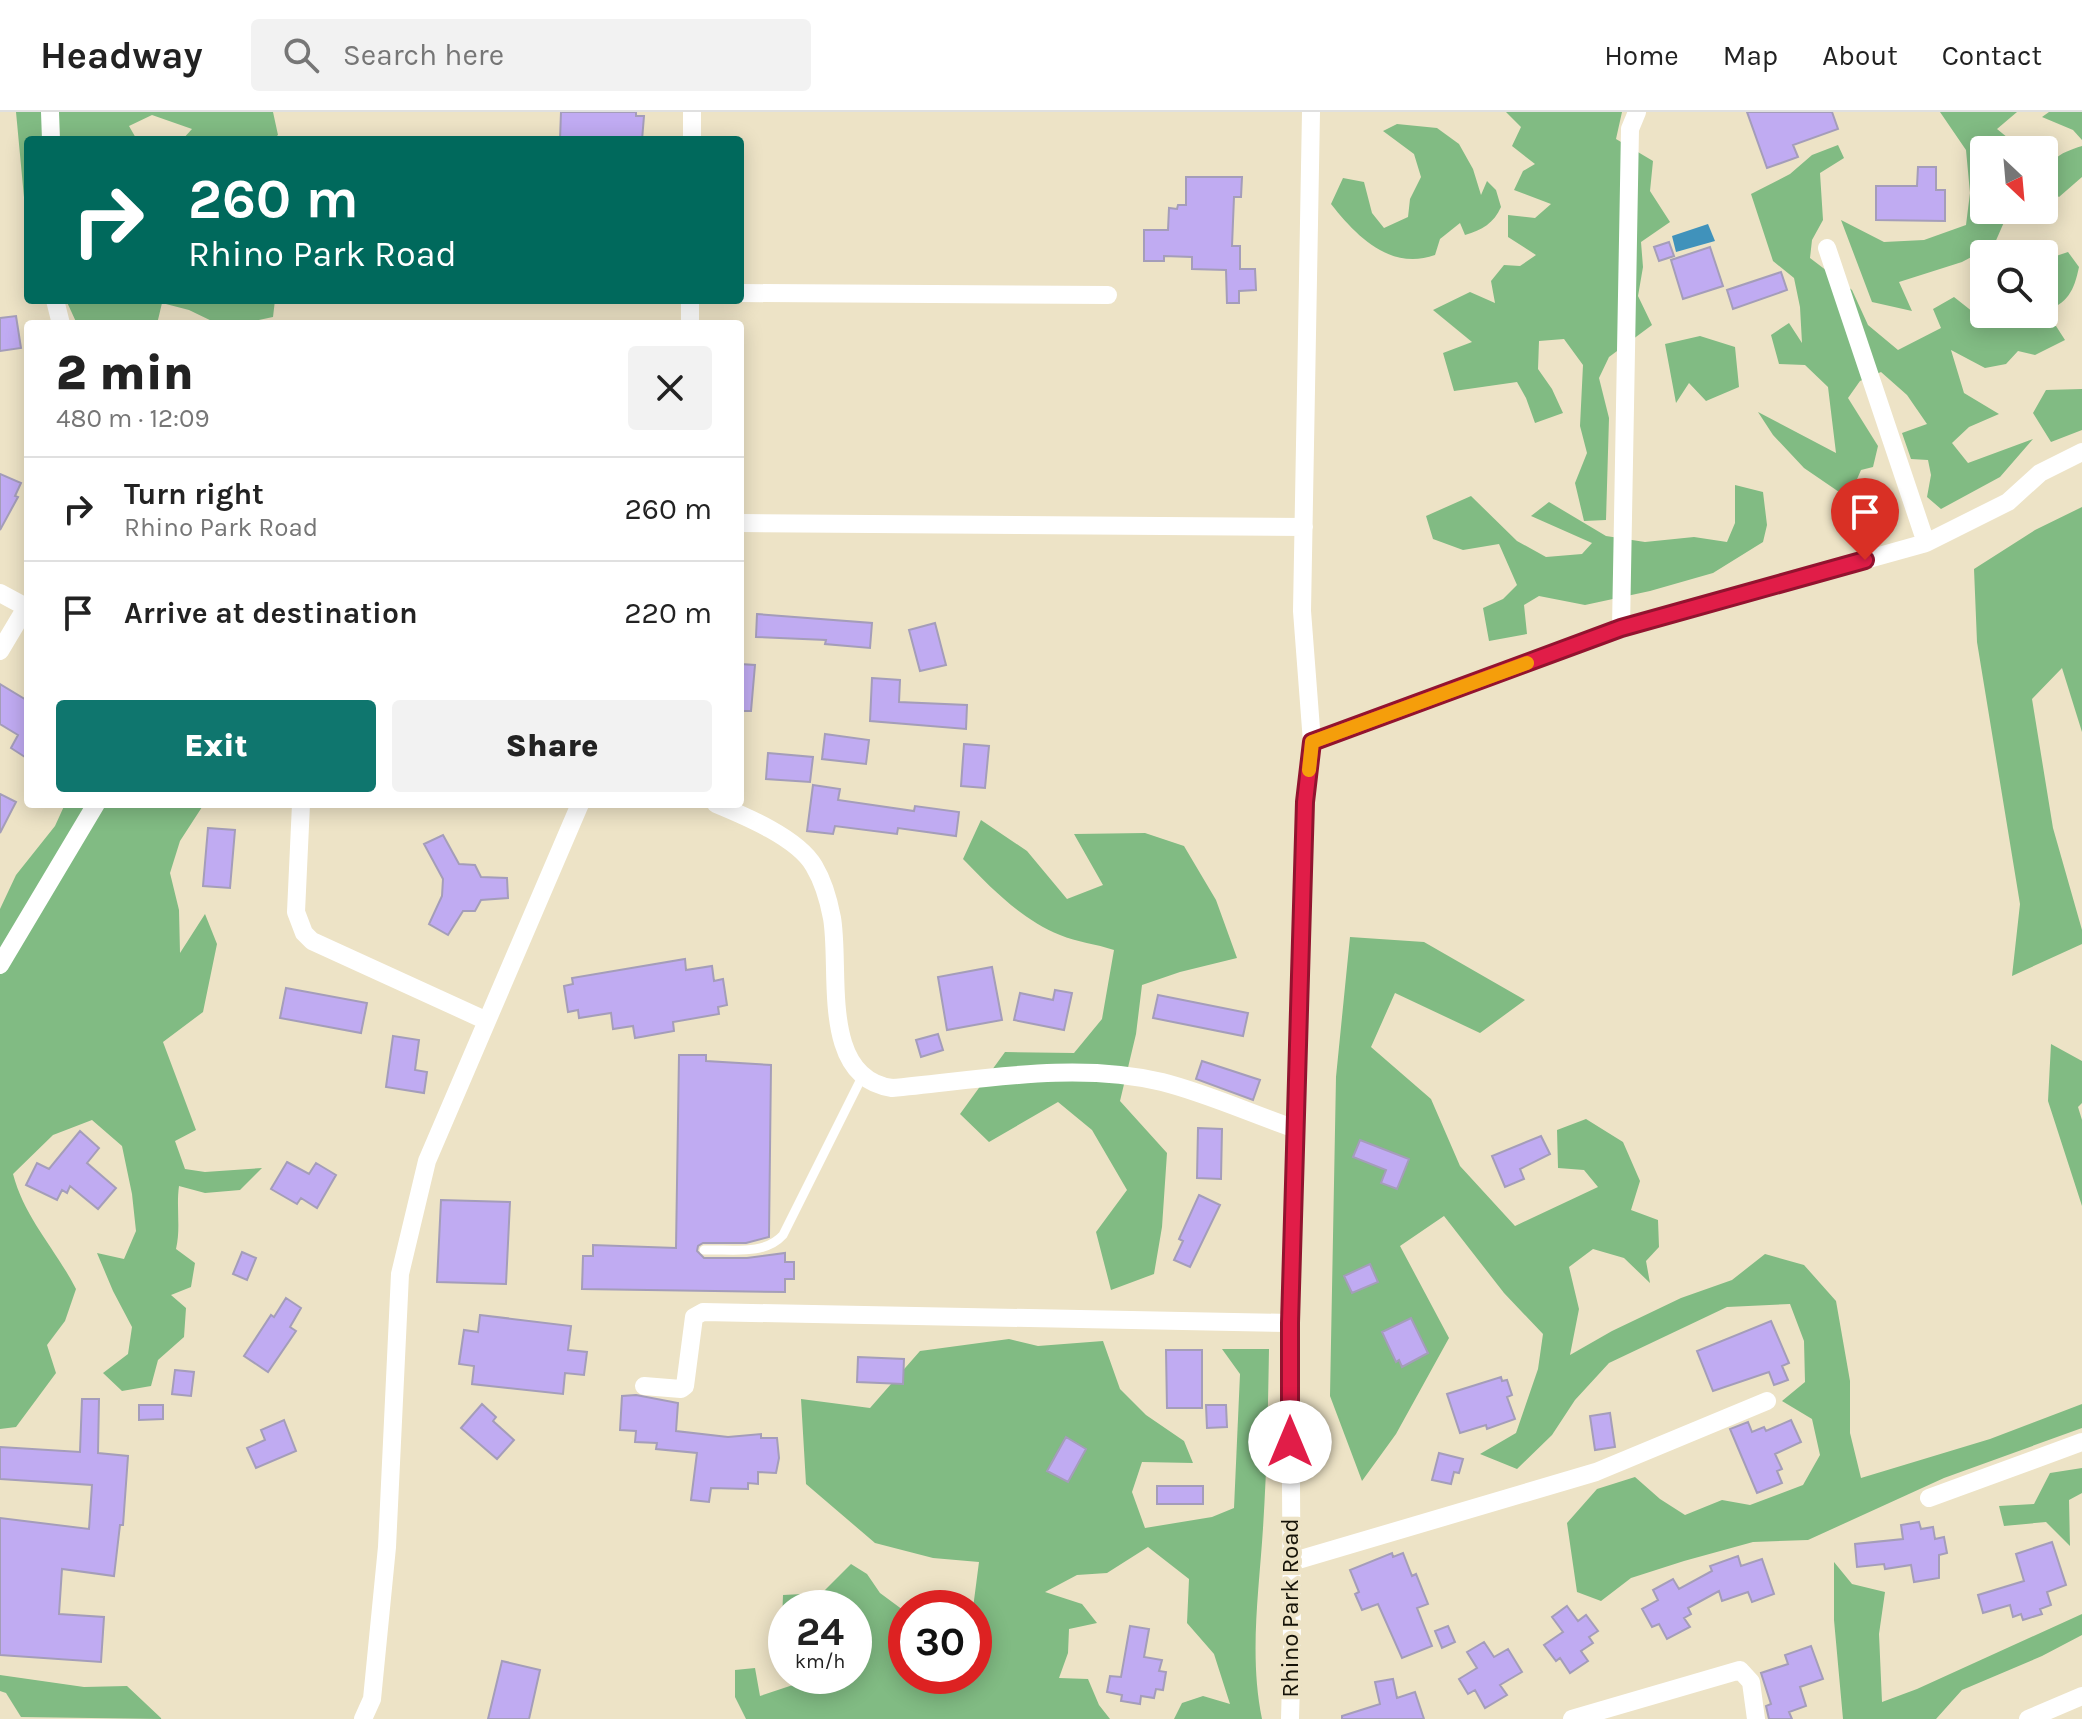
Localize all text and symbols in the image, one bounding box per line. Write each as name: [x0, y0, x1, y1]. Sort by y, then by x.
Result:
search box: [251, 19, 811, 91]
text: Headway: [40, 33, 203, 78]
icon: search: [279, 33, 323, 77]
text: Search here: [343, 37, 504, 73]
text: Home: [1604, 39, 1679, 72]
text: Map: [1723, 39, 1778, 72]
text: About: [1822, 39, 1898, 72]
text: Contact: [1942, 39, 2042, 72]
north arrow: [1970, 136, 2058, 224]
map controls: [1970, 136, 2058, 328]
text: 260 m: [188, 166, 359, 231]
icon: right: [56, 168, 160, 272]
text: Rhino Park Road: [188, 233, 457, 275]
button: search: [1970, 240, 2058, 328]
text: 2 min: [56, 345, 194, 401]
button: close: [628, 346, 712, 430]
text: 480 m · 12:09: [56, 403, 210, 434]
text: Turn right: [124, 476, 264, 512]
pin: [1831, 478, 1899, 560]
icon: right: [56, 487, 100, 531]
icon: arrive: [1843, 490, 1887, 534]
text: 260 m: [624, 491, 712, 527]
text: Rhino Park Road: [124, 512, 318, 543]
icon: arrive: [56, 591, 100, 635]
text: Arrive at destination: [124, 595, 418, 631]
text: 220 m: [624, 595, 712, 631]
button: Exit: [56, 700, 376, 792]
button: Share: [392, 700, 712, 792]
position arrow: [1248, 1400, 1332, 1484]
street label: Rhino Park Road: [1276, 1518, 1304, 1698]
speed limit sign: 30: [888, 1590, 992, 1694]
text: 24: [796, 1608, 844, 1655]
text: km/h: [795, 1650, 845, 1673]

